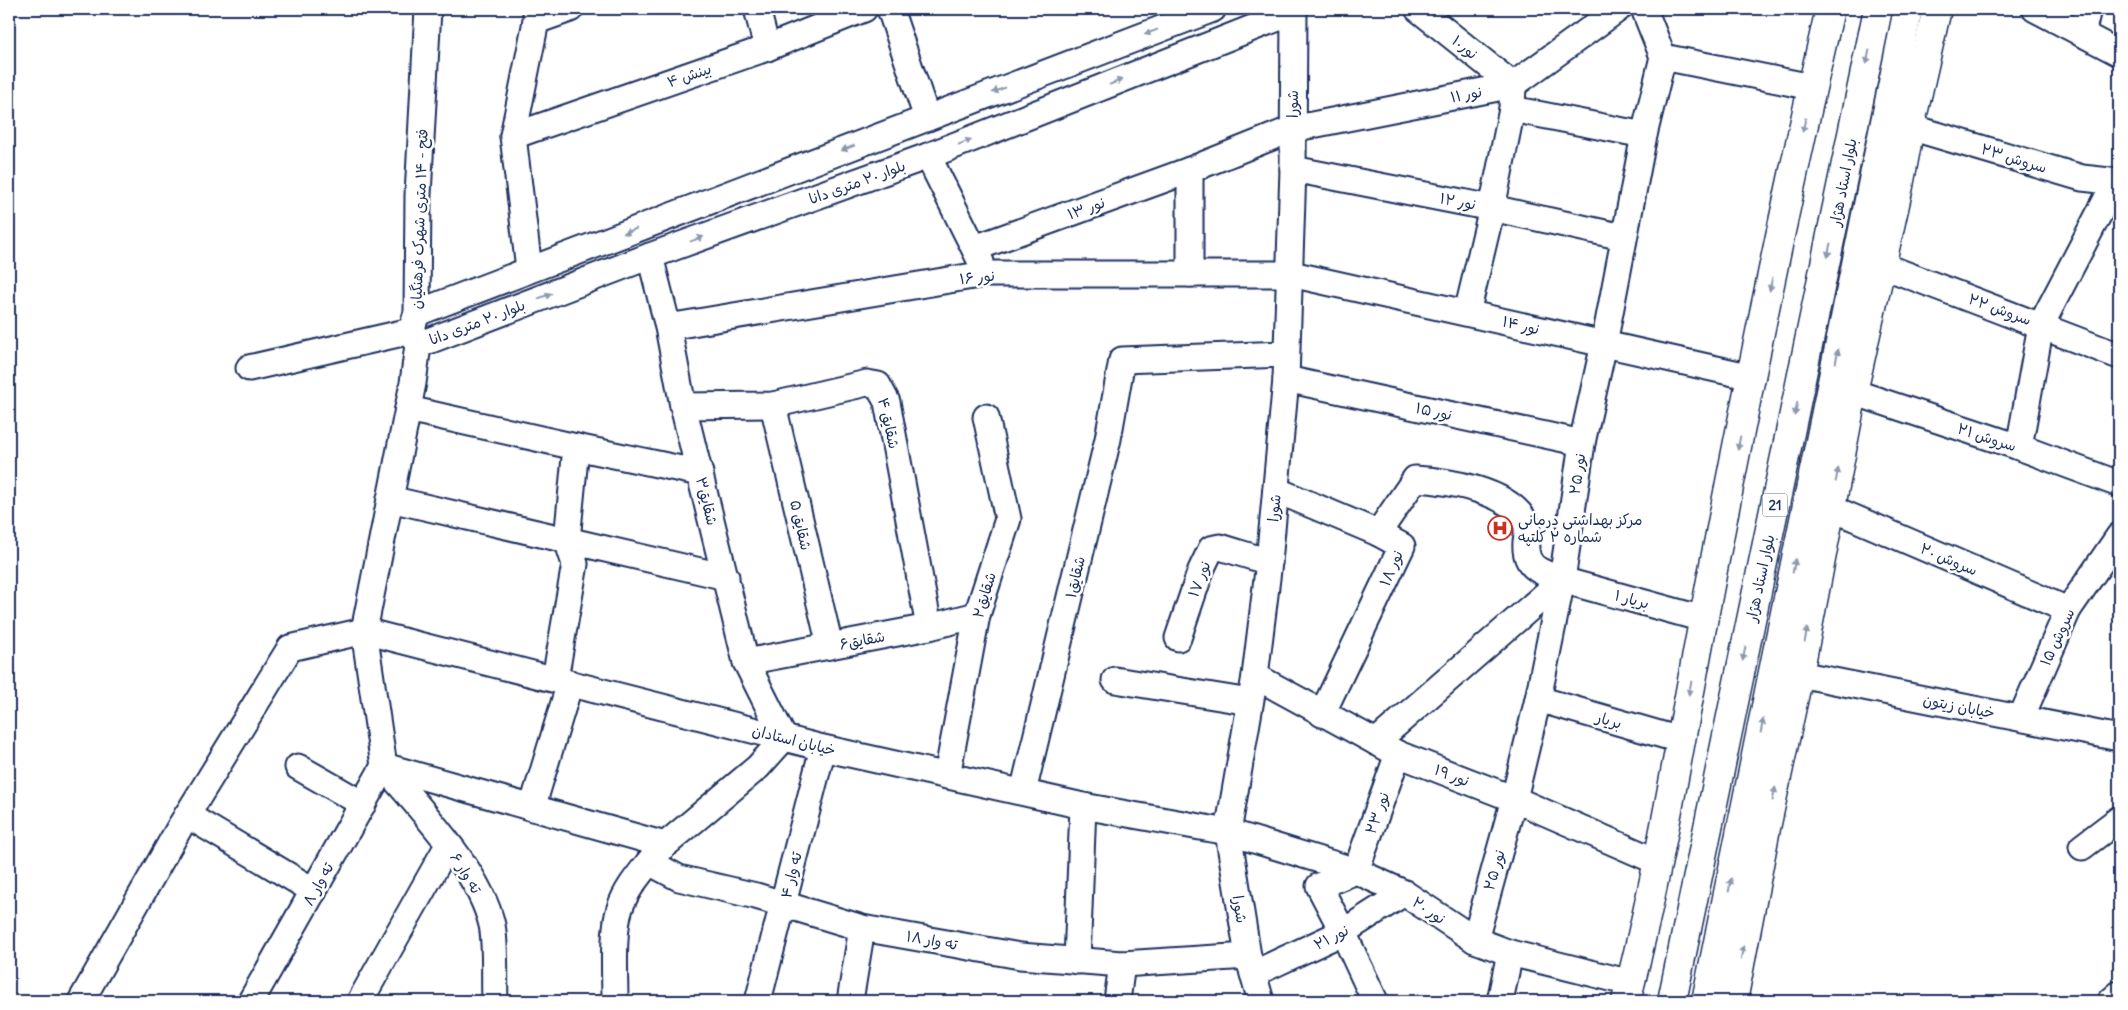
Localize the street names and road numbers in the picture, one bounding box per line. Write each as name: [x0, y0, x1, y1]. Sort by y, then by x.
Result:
street label: نور۱۰: [1448, 31, 1482, 63]
street label: بینش ۴: [664, 59, 714, 91]
street label: نور ۱۱: [1449, 82, 1483, 106]
street label: شورا: [1283, 90, 1302, 118]
street label: فتح - ۱۴ متری شهرک فرهنگیان: [406, 128, 433, 310]
street label: بلوار استاد هژار: [1825, 137, 1861, 228]
street label: سروش ۲۳: [1978, 139, 2049, 178]
street label: بلوار ۲۰ متری دانا: [806, 156, 908, 208]
street label: نور ۱۲: [1438, 188, 1478, 214]
street label: نور ۱۳: [1065, 192, 1107, 224]
street label: نور ۱۶: [958, 266, 996, 288]
street label: سروش ۲۲: [1966, 289, 2034, 330]
street label: بلوار ۲۰ متری دانا: [426, 295, 528, 349]
street label: نور ۱۴: [1501, 312, 1541, 338]
street label: شقایق ۴: [874, 396, 904, 450]
street label: نور ۱۵: [1414, 398, 1454, 424]
street label: سروش ۲۱: [1955, 419, 2019, 456]
street label: نور ۲۵: [1565, 452, 1589, 496]
street label: شقایق۳: [692, 475, 722, 527]
street label: شورا: [1263, 493, 1285, 523]
road number: 21: [1762, 494, 1788, 516]
street label: شقایق ۵: [786, 498, 816, 552]
street label: بلوار استاد هژار: [1741, 533, 1779, 624]
street label: سروش ۲۰: [1917, 538, 1981, 580]
street label: نور ۱۸: [1375, 547, 1407, 589]
street label: شقایق۱: [1061, 554, 1089, 600]
street label: نور ۱۷: [1183, 558, 1215, 600]
street label: شقایق۲: [968, 570, 1000, 620]
street label: بریار ۱: [1613, 585, 1651, 613]
street label: سروش ۱۵: [2035, 605, 2079, 669]
street label: شقایق۶: [838, 626, 886, 654]
street label: خیابان زیتون: [1922, 690, 1996, 722]
street label: بریار: [1593, 707, 1624, 733]
street label: خیابان استادان: [750, 720, 838, 760]
street label: نور ۱۹: [1432, 760, 1472, 790]
street label: نور ۲۳: [1361, 789, 1393, 837]
street label: نور ۲۵: [1479, 847, 1509, 893]
street label: ته وار ۶: [446, 849, 486, 898]
street label: ته وار ۴: [776, 849, 806, 900]
street label: ته وار ۸: [298, 859, 338, 909]
street label: نور ۲۰: [1409, 892, 1449, 928]
street label: شورا: [1228, 894, 1252, 924]
street label: نور ۲۱: [1310, 920, 1352, 954]
street label: ته وار ۱۸: [905, 926, 960, 954]

